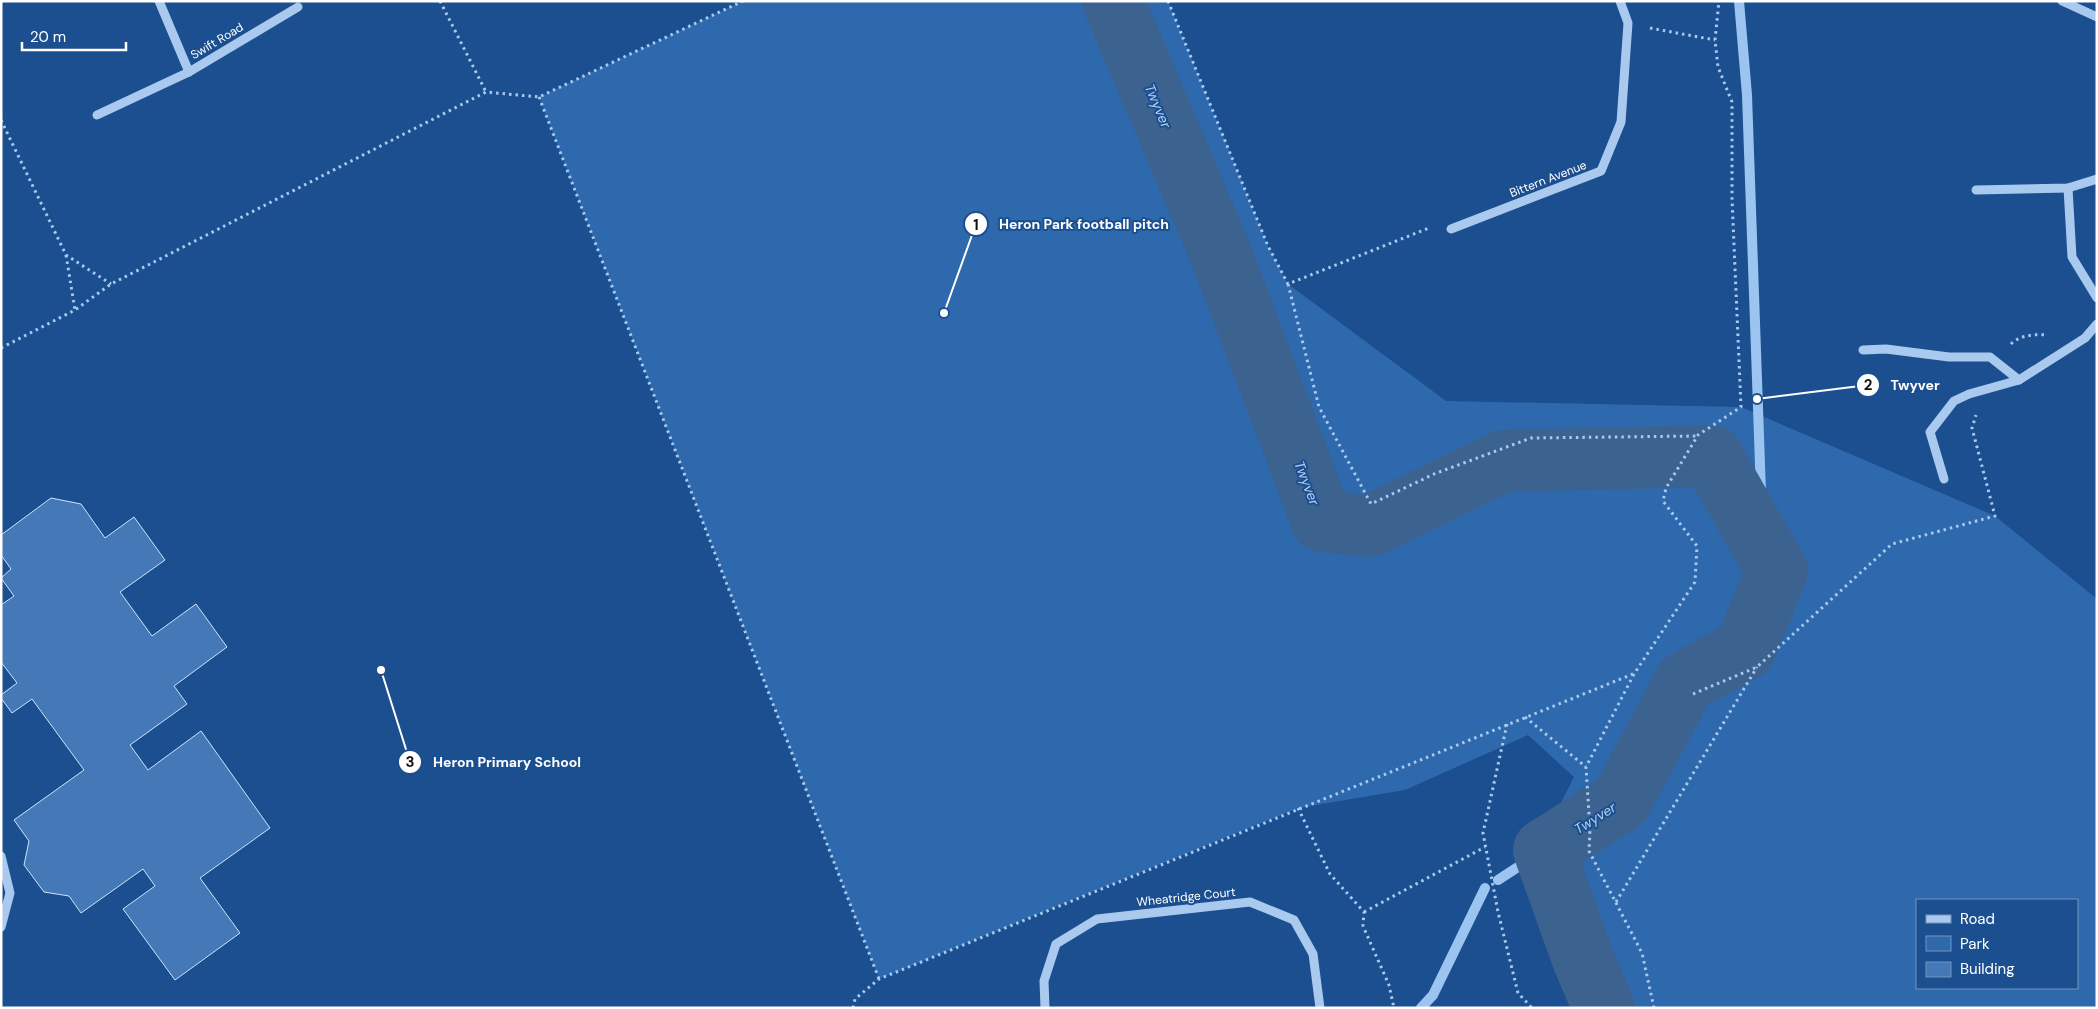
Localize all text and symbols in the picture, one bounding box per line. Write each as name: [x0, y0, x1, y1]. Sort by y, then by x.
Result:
street label: Swift Road: [188, 19, 246, 63]
scale bar: [22, 20, 126, 52]
text: 20 m: [30, 27, 66, 47]
water label: Twyver: [1141, 81, 1176, 132]
street label: Bittern Avenue: [1507, 157, 1589, 201]
callout: Heron Park football pitch: [964, 210, 1179, 239]
text: 1: [973, 215, 979, 235]
text: Heron Park football pitch: [999, 215, 1169, 233]
callout: Twyver: [1856, 370, 1950, 399]
text: 2: [1864, 375, 1873, 395]
text: Twyver: [1890, 376, 1940, 394]
water label: Twyver: [1290, 458, 1324, 509]
callout: Heron Primary School: [398, 747, 591, 776]
text: 3: [405, 752, 415, 772]
text: Heron Primary School: [433, 753, 581, 771]
water label: Twyver: [1571, 798, 1620, 838]
street label: Wheatridge Court: [1136, 884, 1237, 910]
legend: [1916, 899, 2078, 989]
text: Road: [1960, 909, 1995, 929]
text: Park: [1960, 934, 1990, 954]
text: Building: [1960, 959, 2015, 979]

